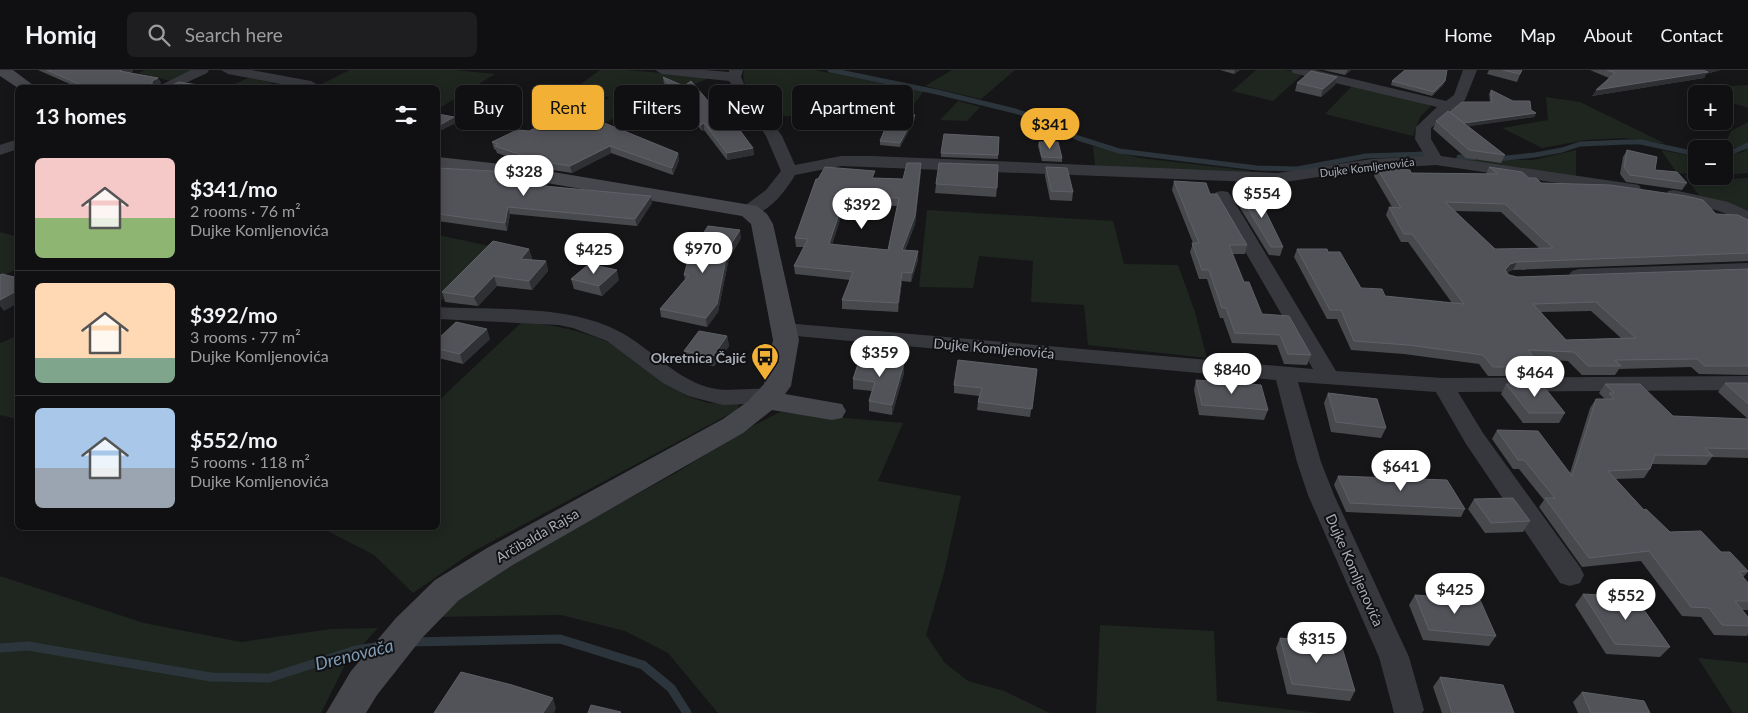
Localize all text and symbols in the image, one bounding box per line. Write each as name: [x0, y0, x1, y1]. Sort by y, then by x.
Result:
search box: [127, 12, 477, 57]
text: Homiq: [25, 20, 97, 49]
icon: search: [145, 21, 173, 49]
text: Search here: [185, 23, 283, 46]
text: Home: [1444, 24, 1492, 46]
text: Map: [1520, 24, 1556, 46]
text: About: [1584, 24, 1633, 46]
text: Contact: [1661, 24, 1723, 46]
chip: Buy: [455, 85, 522, 130]
chip: Rent: [532, 85, 604, 130]
chip: Filters: [614, 85, 699, 130]
chip: New: [709, 85, 782, 130]
chip: Apartment: [792, 85, 913, 130]
map controls: [1688, 85, 1733, 185]
button: +: [1688, 85, 1733, 130]
icon: filters: [392, 101, 420, 129]
text: 13 homes: [35, 103, 126, 128]
pin: $341: [1020, 108, 1080, 150]
text: $341: [1031, 114, 1069, 133]
button: −: [1688, 140, 1733, 185]
pin: $328: [494, 154, 554, 197]
street label: Dujke Komljenovića: [1319, 155, 1415, 179]
text: $328: [505, 161, 543, 180]
text: $341/mo: [190, 176, 278, 201]
pin: $554: [1232, 176, 1292, 219]
icon: home: [75, 178, 135, 238]
text: $554: [1243, 183, 1281, 202]
pin: $392: [832, 188, 892, 230]
text: $392: [843, 194, 881, 213]
text: 2 rooms · 76 m²: [190, 201, 301, 220]
text: Dujke Komljenovića: [190, 220, 329, 239]
pin: $425: [564, 232, 624, 275]
pin: $970: [673, 232, 733, 274]
text: $970: [684, 238, 722, 257]
text: $425: [575, 239, 613, 258]
text: $392/mo: [190, 302, 278, 327]
icon: home: [75, 303, 135, 363]
text: 3 rooms · 77 m²: [190, 327, 301, 346]
street label: Dujke Komljenovića: [933, 334, 1055, 362]
pin: $359: [850, 336, 910, 378]
bus stop icon: Okretnica Čajić: [750, 342, 780, 381]
text: $359: [861, 342, 899, 361]
text: Dujke Komljenovića: [190, 346, 329, 365]
place label: Okretnica Čajić: [651, 349, 746, 366]
pin: $840: [1202, 352, 1262, 395]
pin: $464: [1505, 356, 1565, 398]
text: $840: [1213, 359, 1251, 378]
text: $464: [1516, 362, 1554, 381]
text: $552/mo: [190, 427, 278, 452]
icon: home: [75, 428, 135, 488]
pin: $641: [1371, 450, 1431, 492]
text: 5 rooms · 118 m²: [190, 452, 310, 471]
text: $641: [1382, 456, 1420, 475]
text: Dujke Komljenovića: [190, 471, 329, 490]
street label: Arčibalda Rajsa: [493, 504, 581, 566]
street label: Dujke Komljenovića: [1323, 511, 1387, 629]
pin: $425: [1425, 572, 1485, 615]
pin: $552: [1596, 578, 1656, 621]
text: $425: [1436, 579, 1474, 598]
text: $552: [1607, 585, 1645, 604]
pin: $315: [1287, 622, 1347, 664]
text: $315: [1298, 628, 1336, 647]
water label: Drenovača: [312, 634, 396, 674]

